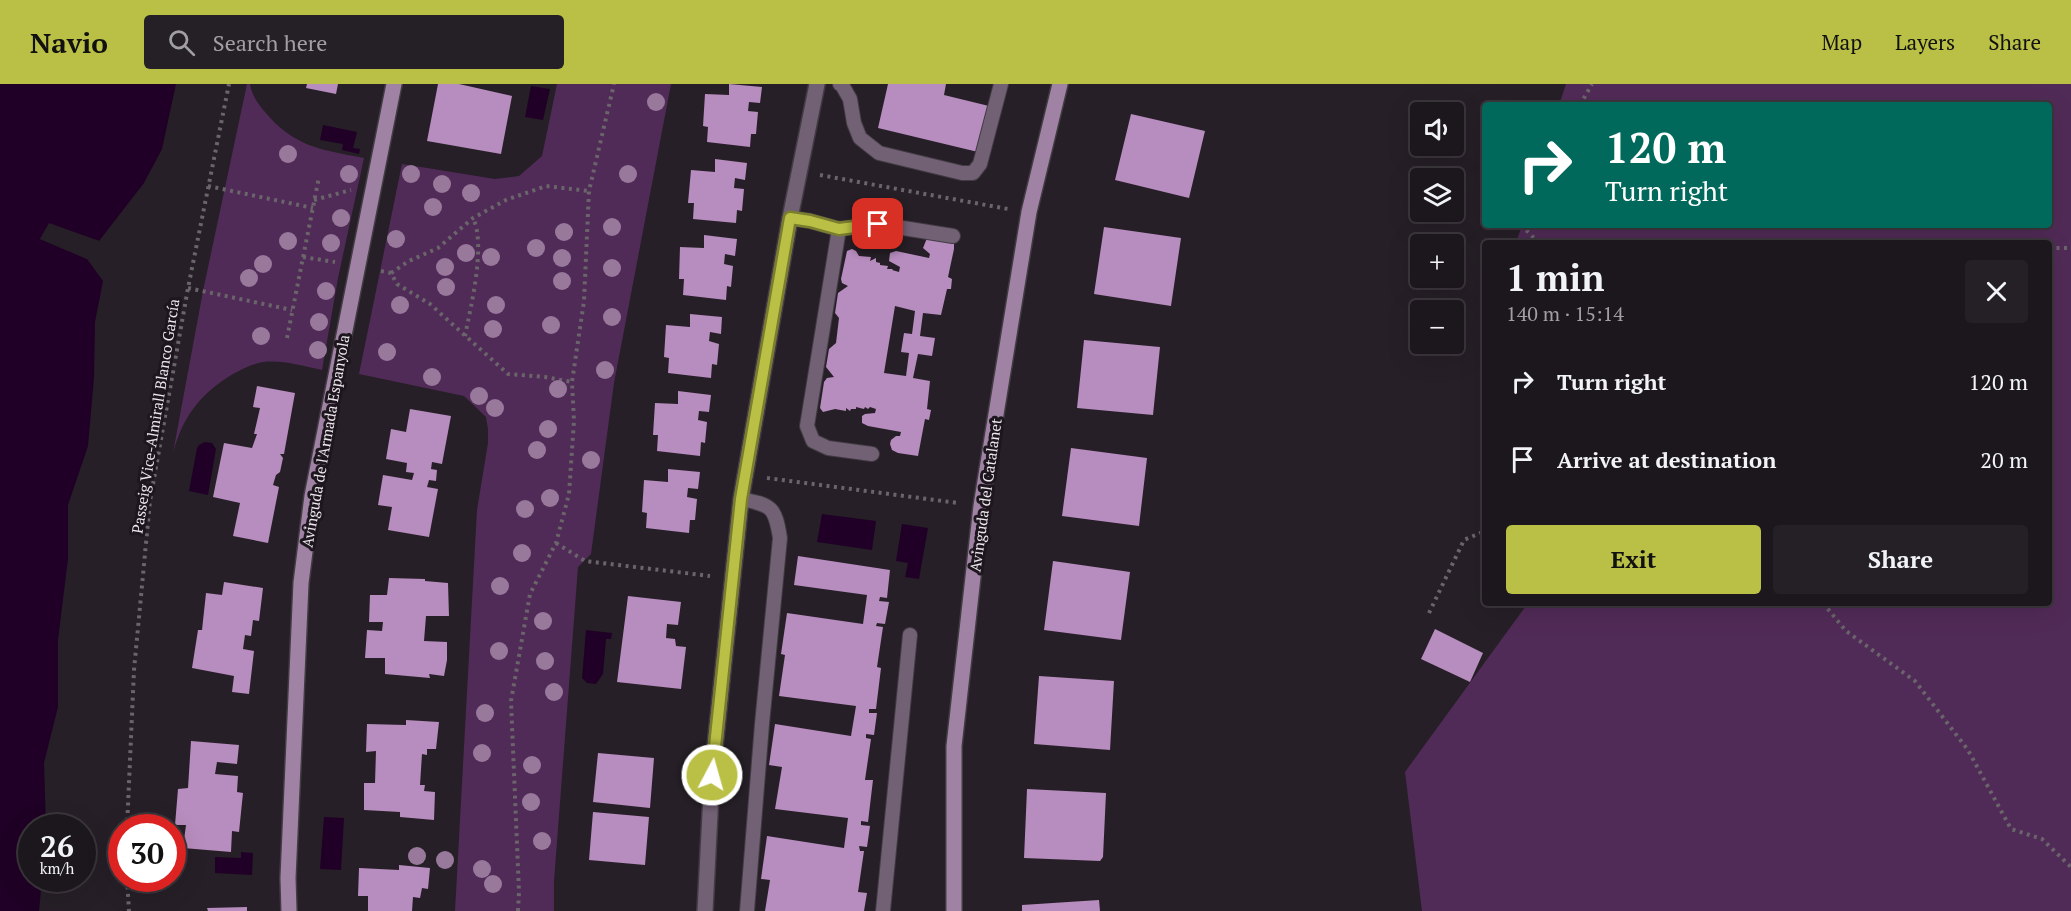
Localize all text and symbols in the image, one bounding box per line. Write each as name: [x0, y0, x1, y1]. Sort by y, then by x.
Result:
search box: [144, 15, 564, 69]
text: Navio: [30, 24, 108, 61]
icon: search: [165, 26, 198, 59]
text: Search here: [213, 28, 327, 57]
text: Map: [1821, 28, 1862, 56]
text: Layers: [1895, 28, 1955, 56]
text: Share: [1988, 28, 2041, 56]
map controls: [1410, 102, 1464, 354]
button: sound: [1410, 102, 1464, 156]
text: 120 m: [1605, 119, 1726, 175]
icon: right: [1506, 126, 1584, 204]
button: layers: [1410, 168, 1464, 222]
text: Turn right: [1605, 173, 1728, 209]
pin: [852, 198, 903, 249]
icon: arrive: [861, 207, 894, 240]
button: +: [1410, 234, 1464, 288]
text: 1 min: [1506, 254, 1604, 301]
button: close: [1965, 260, 2028, 323]
street label: Passeig Vice-Almirall Blanco García: [127, 297, 184, 535]
button: −: [1410, 300, 1464, 354]
text: 140 m · 15:14: [1506, 300, 1624, 327]
street label: Avinguda de l'Armada Espanyola: [296, 333, 354, 549]
icon: right: [1506, 365, 1539, 398]
text: Turn right: [1557, 367, 1666, 396]
text: 120 m: [1968, 367, 2028, 396]
street label: Avinguda del Catalanet: [964, 417, 1006, 573]
icon: arrive: [1506, 443, 1539, 476]
text: Arrive at destination: [1557, 445, 1776, 474]
text: 20 m: [1980, 445, 2028, 474]
button: Exit: [1506, 525, 1761, 594]
button: Share: [1773, 525, 2028, 594]
position arrow: [680, 743, 744, 807]
speed limit sign: 30: [108, 814, 186, 892]
text: 26: [40, 826, 74, 866]
text: km/h: [40, 858, 74, 878]

